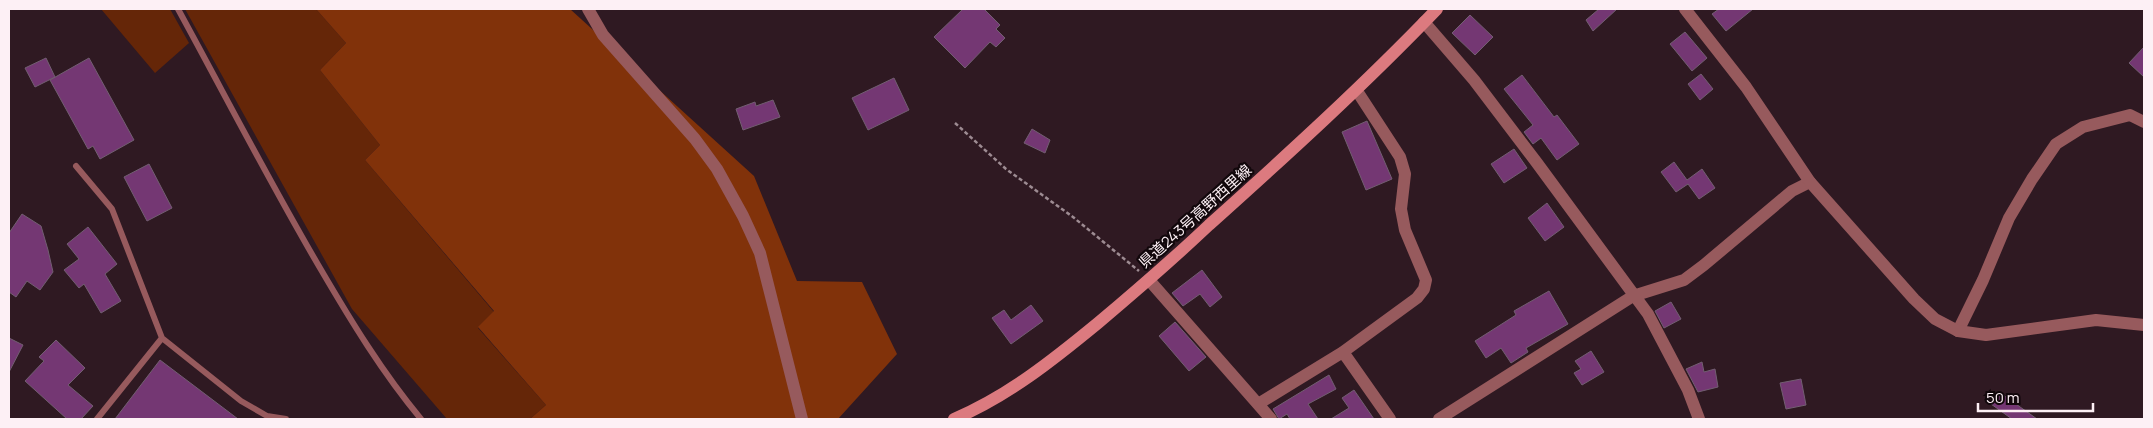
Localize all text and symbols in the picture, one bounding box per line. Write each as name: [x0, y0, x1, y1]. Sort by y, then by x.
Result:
street label: 県道243号高野西里線: [1134, 160, 1256, 272]
scale bar: [1978, 380, 2093, 412]
text: 50 m: [1986, 387, 2020, 408]

